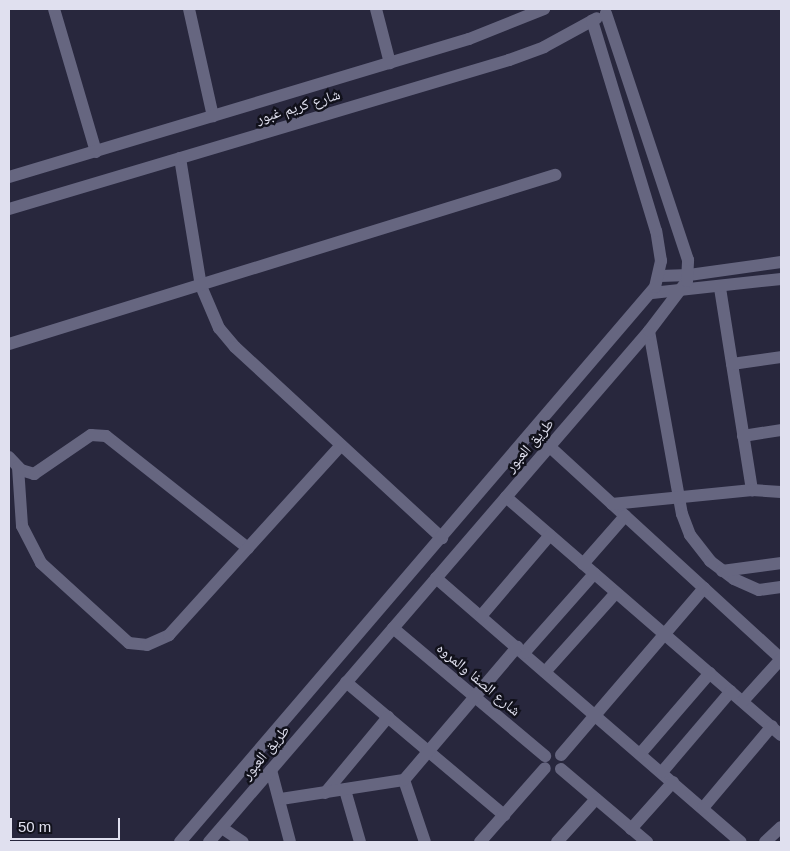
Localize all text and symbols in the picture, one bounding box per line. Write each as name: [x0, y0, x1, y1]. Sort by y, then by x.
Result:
street label: شارع كريم غبور: [254, 85, 342, 127]
street label: طريق العبور: [501, 415, 557, 475]
street label: شارع الصفا والمروه: [433, 639, 525, 719]
street label: طريق العبور: [237, 721, 293, 783]
scale bar: [12, 808, 122, 840]
text: 50 m: [18, 818, 51, 835]

